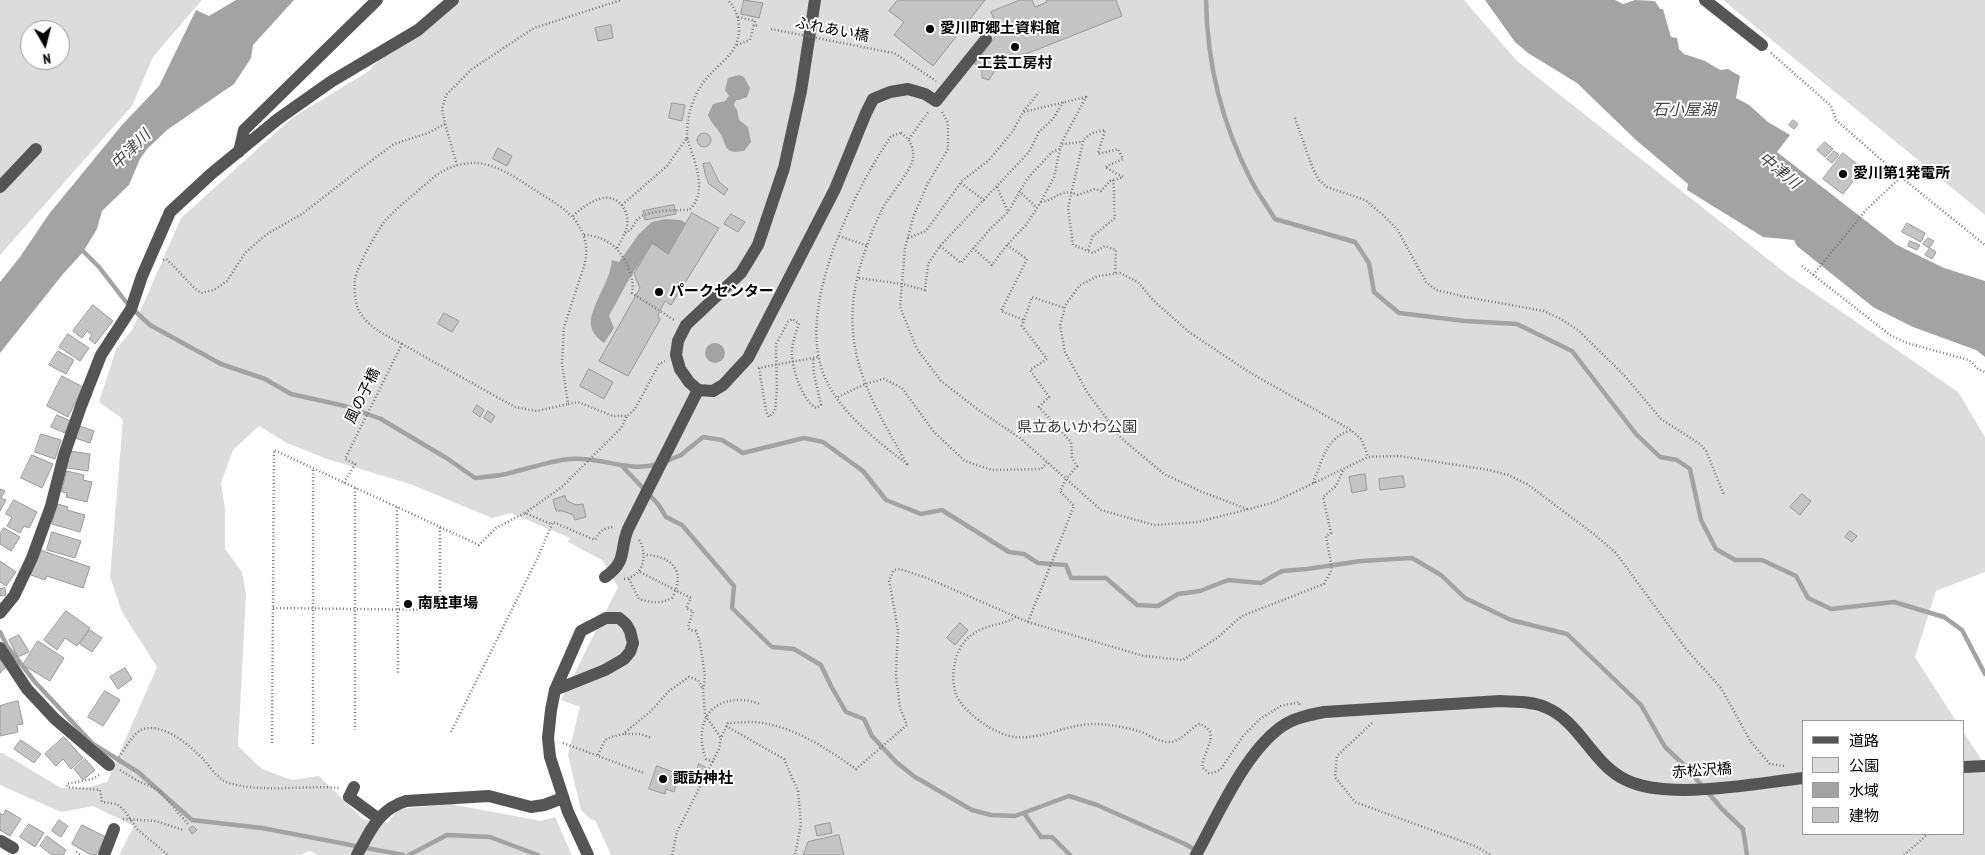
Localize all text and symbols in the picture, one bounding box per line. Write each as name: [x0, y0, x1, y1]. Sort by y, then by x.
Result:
street label: ふれあい橋: [793, 14, 871, 46]
north arrow: [20, 20, 70, 70]
place label: 愛川町郷土資料館: [940, 20, 1060, 38]
marker: 愛川町郷土資料館: [924, 23, 936, 35]
marker: 工芸工房村: [1009, 41, 1021, 53]
text: N: [42, 49, 52, 68]
place label: 工芸工房村: [978, 55, 1052, 73]
water label: 石小屋湖: [1652, 100, 1716, 120]
water label: 中津川: [107, 126, 155, 174]
water label: 中津川: [1754, 148, 1804, 194]
place label: 愛川第1発電所: [1853, 165, 1950, 183]
marker: 愛川第1発電所: [1837, 168, 1849, 180]
place label: パークセンター: [669, 283, 774, 301]
marker: パークセンター: [653, 286, 665, 298]
street label: 風の子橋: [342, 365, 384, 427]
park label: 県立あいかわ公園: [1017, 419, 1137, 437]
place label: 南駐車場: [418, 595, 478, 613]
marker: 南駐車場: [402, 598, 414, 610]
legend: [1802, 720, 1965, 835]
text: 道路: [1849, 731, 1879, 750]
text: 公園: [1849, 756, 1879, 775]
street label: 赤松沢橋: [1671, 760, 1733, 782]
place label: 諏訪神社: [673, 770, 733, 788]
marker: 諏訪神社: [657, 773, 669, 785]
text: 水域: [1849, 781, 1879, 800]
text: 建物: [1849, 806, 1879, 825]

